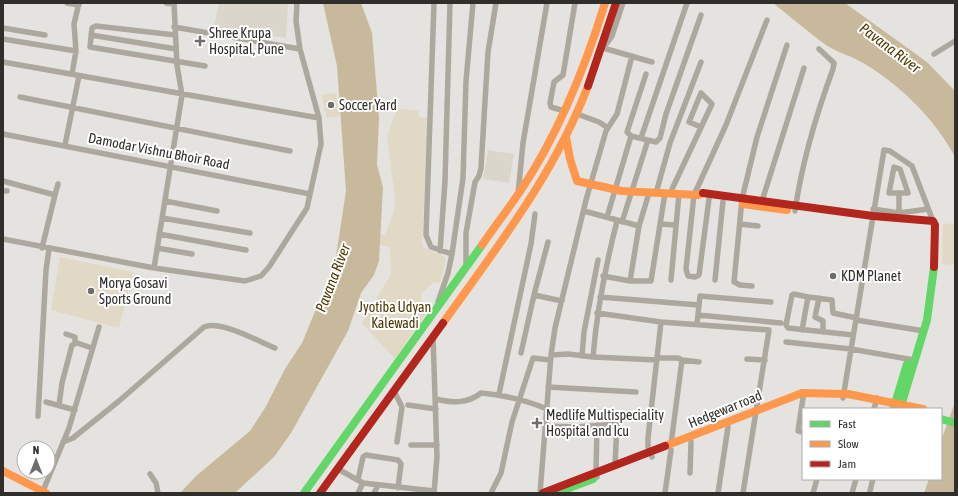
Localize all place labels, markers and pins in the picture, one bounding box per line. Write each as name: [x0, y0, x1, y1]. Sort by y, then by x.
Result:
place label: Shree Krupa Hospital, Pune: [209, 25, 284, 57]
marker: Shree Krupa Hospital, Pune: [194, 35, 206, 47]
place label: Soccer Yard: [339, 97, 397, 113]
marker: Soccer Yard: [326, 100, 336, 110]
place label: KDM Planet: [841, 268, 901, 284]
marker: KDM Planet: [828, 271, 838, 281]
place label: Morya Gosavi Sports Ground: [99, 275, 171, 307]
marker: Morya Gosavi Sports Ground: [86, 286, 96, 296]
place label: Medlife Multispeciality Hospital and Icu: [546, 407, 664, 439]
marker: Medlife Multispeciality Hospital and Icu: [531, 417, 543, 429]

